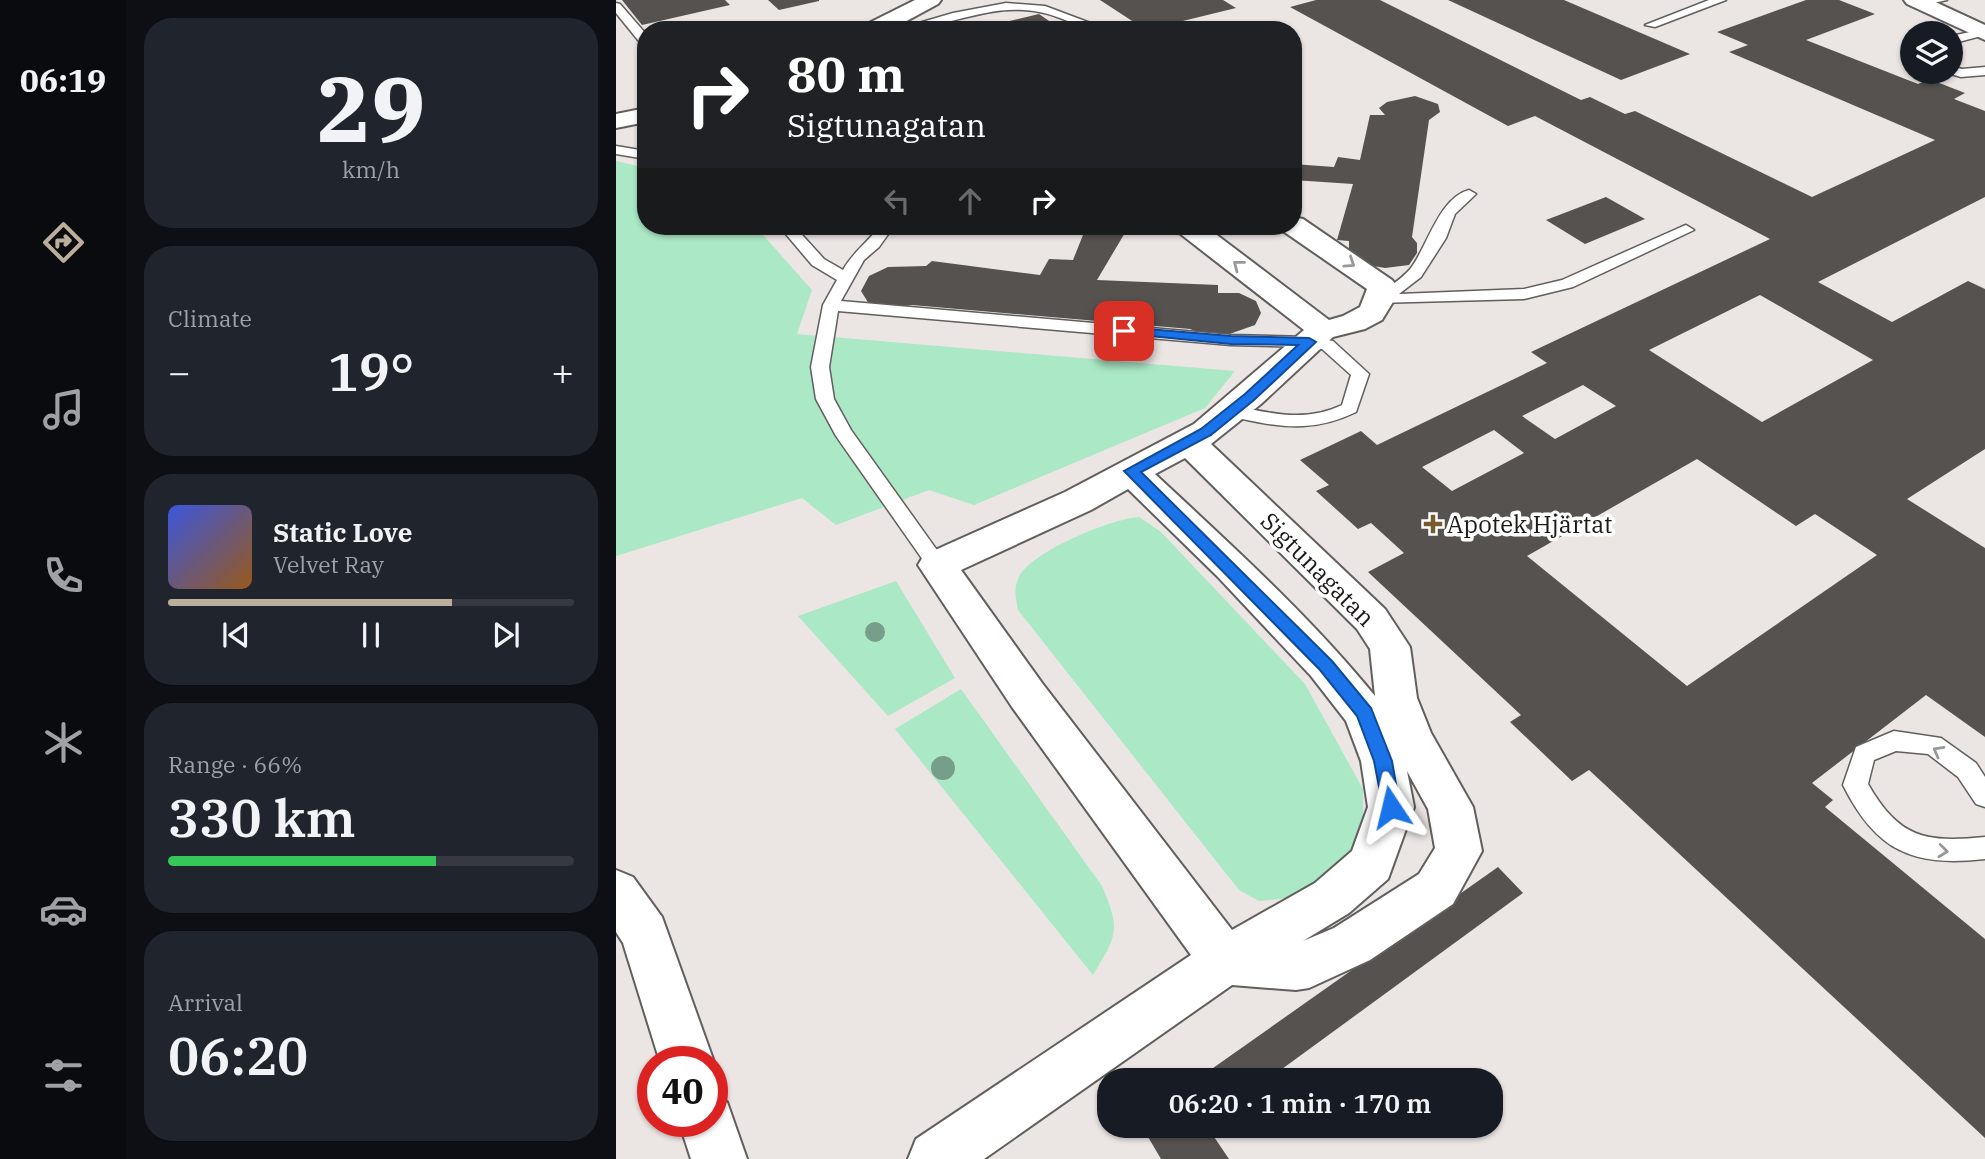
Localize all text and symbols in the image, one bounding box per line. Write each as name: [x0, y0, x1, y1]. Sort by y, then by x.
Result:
map controls: [1900, 21, 1963, 84]
button: layers: [1900, 21, 1963, 84]
text: 80 m: [787, 42, 905, 105]
text: 29: [316, 49, 426, 167]
icon: right: [672, 49, 763, 140]
text: 06:19: [20, 59, 106, 101]
text: Sigtunagatan: [787, 104, 986, 146]
text: km/h: [342, 154, 400, 184]
icon: left: [878, 182, 916, 220]
icon: ahead: [951, 182, 989, 220]
icon: right: [1024, 182, 1062, 220]
icon: directions: [39, 218, 88, 267]
one-way arrow: [1342, 254, 1355, 267]
one-way arrow: [1233, 260, 1245, 273]
pin: [1094, 301, 1154, 361]
text: Climate: [168, 303, 252, 333]
icon: arrive: [1105, 312, 1143, 350]
text: 19°: [328, 338, 414, 405]
text: −: [168, 347, 191, 396]
text: +: [551, 347, 574, 396]
icon: music: [39, 385, 88, 434]
street label: Sigtunagatan: [1254, 505, 1382, 633]
place label: Apotek Hjärtat: [1447, 508, 1613, 540]
text: Static Love: [273, 515, 412, 549]
marker: Apotek Hjärtat: [1425, 516, 1441, 532]
text: Velvet Ray: [273, 549, 384, 579]
icon: phone: [39, 551, 88, 600]
icon: previous: [217, 616, 255, 654]
icon: pause: [352, 616, 390, 654]
icon: next: [487, 616, 525, 654]
icon: climate: [39, 718, 88, 767]
one-way arrow: [1932, 745, 1945, 759]
text: Range · 66%: [168, 749, 302, 779]
position arrow: [1354, 770, 1428, 844]
text: 330 km: [168, 784, 356, 851]
one-way arrow: [1937, 843, 1949, 858]
icon: car: [39, 885, 88, 934]
text: Arrival: [168, 987, 243, 1017]
text: 06:20: [168, 1022, 308, 1089]
speed limit sign: 40: [637, 1046, 728, 1137]
icon: filters: [39, 1051, 88, 1100]
text: 06:20 · 1 min · 170 m: [1169, 1086, 1431, 1120]

